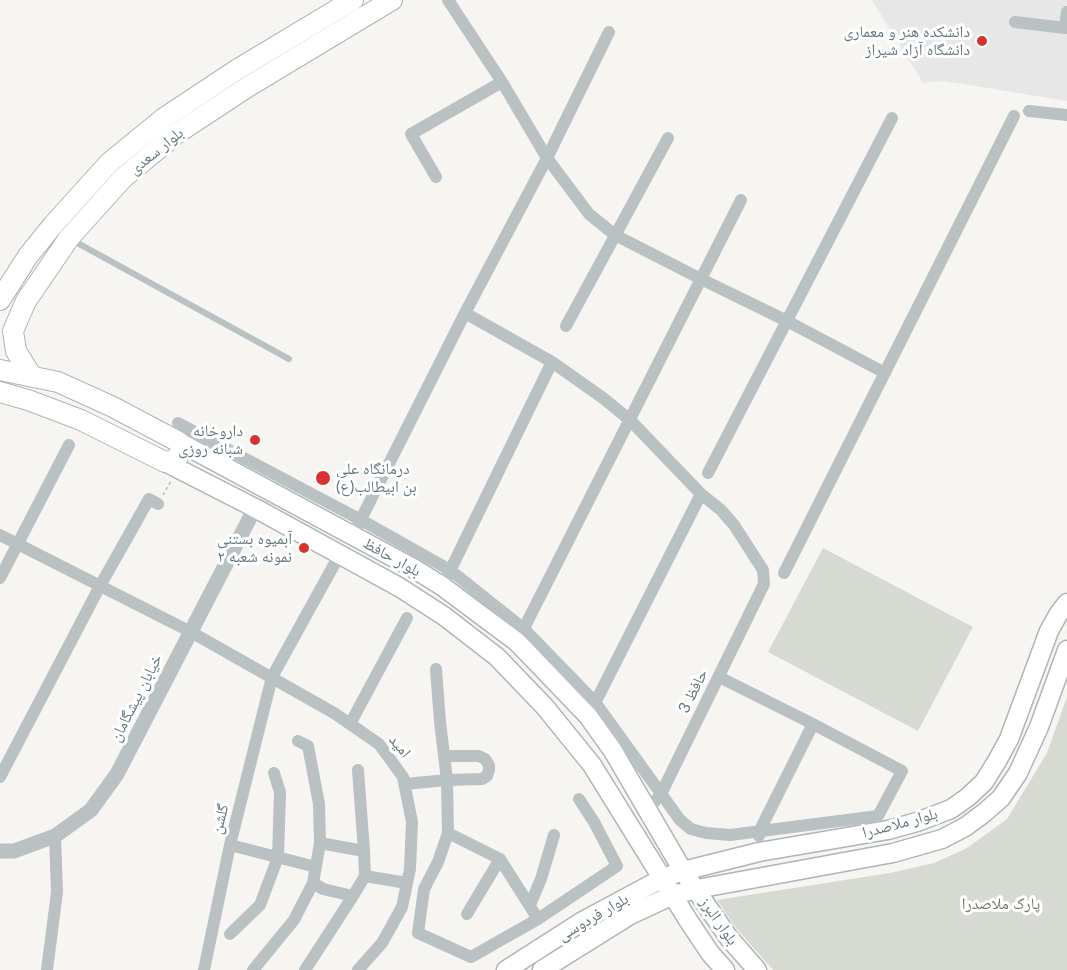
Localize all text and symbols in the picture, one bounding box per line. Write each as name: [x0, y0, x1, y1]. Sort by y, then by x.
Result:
place label: دانشکده هنر و معماری دانشگاه آزاد شیراز: [843, 22, 970, 60]
marker: دانشکده هنر و معماری دانشگاه آزاد شیراز: [975, 34, 989, 48]
street label: بلوار سعدی: [125, 123, 187, 179]
place label: داروخانه شبانه روزی: [178, 421, 243, 459]
marker: داروخانه شبانه روزی: [248, 433, 262, 447]
place label: درمانگاه علی بن ابیطالب(ع): [336, 459, 417, 497]
marker: درمانگاه علی بن ابیطالب(ع): [314, 469, 332, 487]
place label: آبمیوه بستنی نمونه شعبه ۲: [217, 529, 292, 567]
street label: بلوار حافظ: [360, 533, 424, 581]
marker: آبمیوه بستنی نمونه شعبه ۲: [297, 541, 311, 555]
street label: خیابان پیشگامان: [106, 651, 166, 745]
street label: حافظ 3: [674, 666, 712, 716]
street label: امید: [385, 730, 415, 762]
street label: گلشن: [207, 802, 233, 836]
street label: بلوار ملاصدرا: [860, 804, 940, 842]
street label: بلوار فردوسی: [554, 889, 632, 945]
street label: بلوار البرز: [696, 893, 742, 949]
park label: پارک ملاصدرا: [962, 894, 1040, 914]

